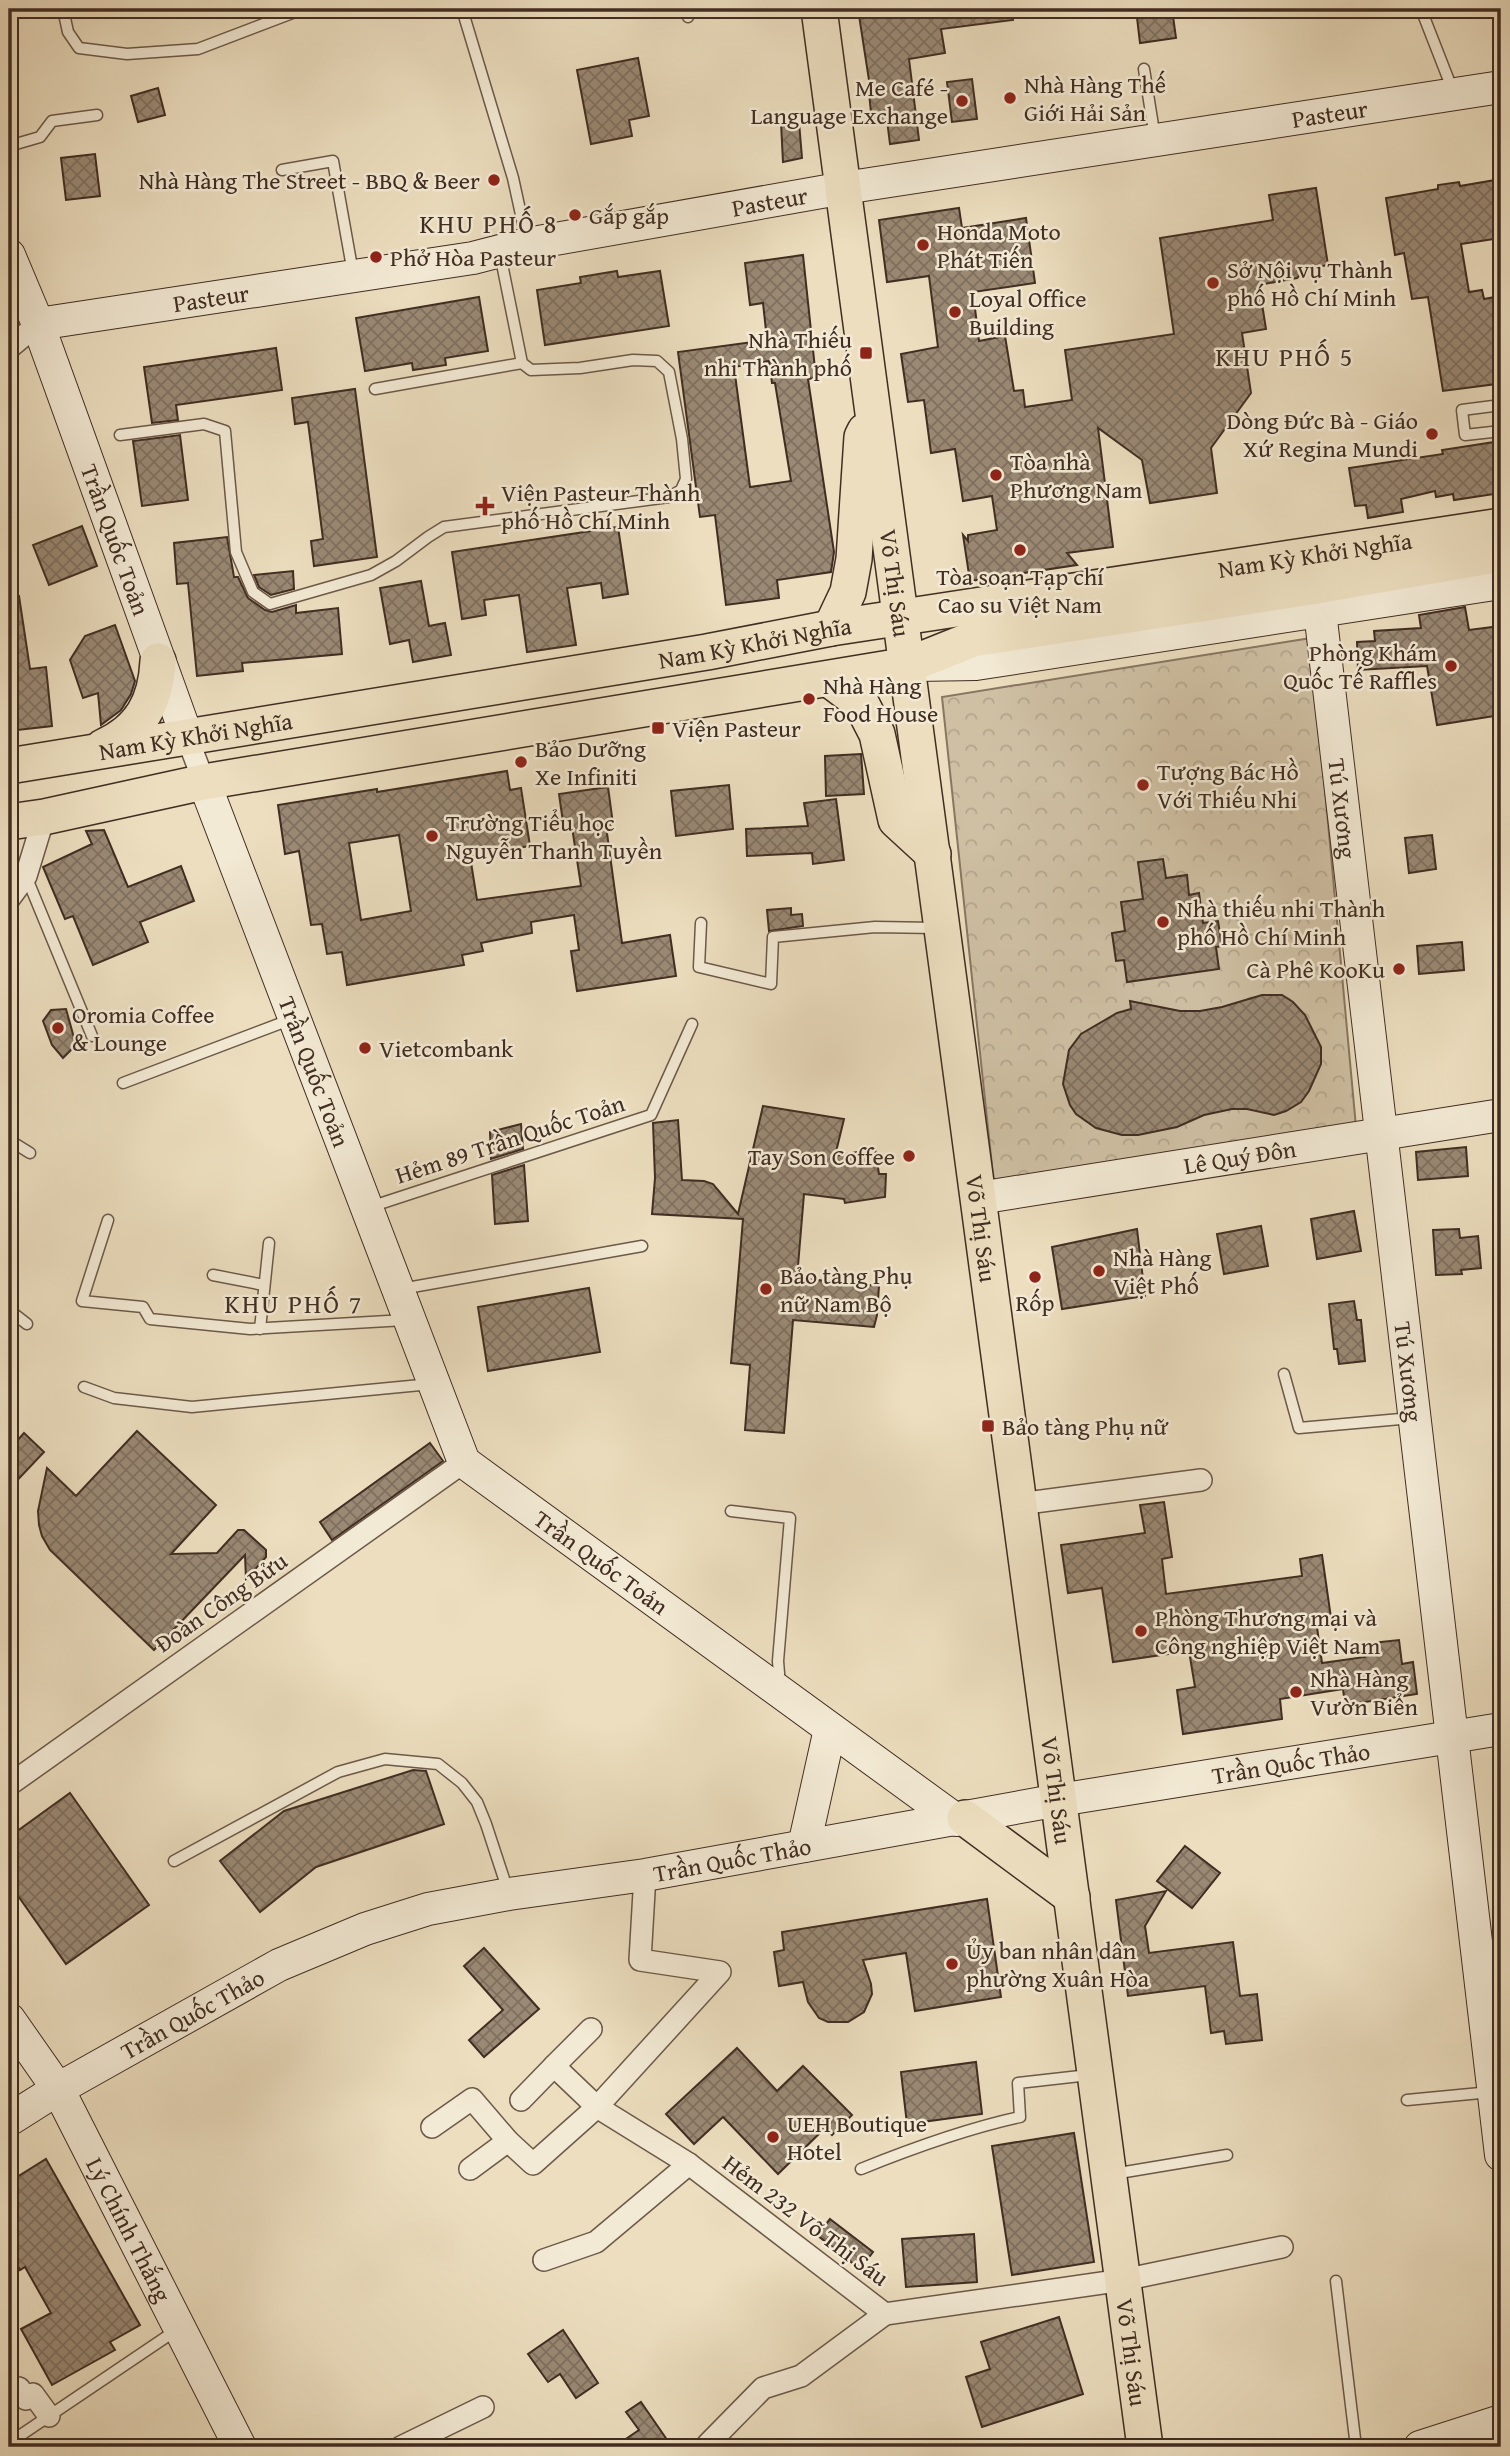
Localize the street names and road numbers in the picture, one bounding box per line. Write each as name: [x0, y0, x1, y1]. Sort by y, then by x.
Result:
street label: Pasteur: [1289, 90, 1370, 136]
street label: Pasteur: [729, 177, 810, 225]
street label: Pasteur: [171, 275, 252, 321]
street label: Trần Quốc Toản: [72, 459, 159, 621]
street label: Nam Kỳ Khởi Nghĩa: [1216, 522, 1415, 586]
street label: Võ Thị Sáu: [871, 527, 920, 639]
street label: Nam Kỳ Khởi Nghĩa: [656, 608, 854, 677]
street label: Nam Kỳ Khởi Nghĩa: [96, 702, 296, 769]
street label: Tú Xương: [1320, 756, 1366, 861]
street label: Trần Quốc Toản: [270, 991, 360, 1152]
street label: Hẻm 89 Trần Quốc Toản: [391, 1085, 630, 1193]
street label: Lê Quý Đôn: [1181, 1130, 1299, 1183]
street label: Võ Thị Sáu: [957, 1172, 1007, 1284]
street label: Tú Xương: [1386, 1320, 1432, 1424]
street label: Trần Quốc Toản: [527, 1501, 676, 1623]
street label: Đoàn Công Bửu: [148, 1543, 294, 1661]
street label: Trần Quốc Thảo: [1209, 1733, 1373, 1793]
street label: Võ Thị Sáu: [1033, 1734, 1082, 1846]
street label: Trần Quốc Thảo: [650, 1828, 814, 1891]
street label: Trần Quốc Thảo: [114, 1959, 271, 2068]
street label: Hẻm 232 Võ Thị Sáu: [715, 2146, 897, 2294]
street label: Lý Chính Thắng: [78, 2151, 181, 2308]
street label: Võ Thị Sáu: [1108, 2296, 1157, 2408]

